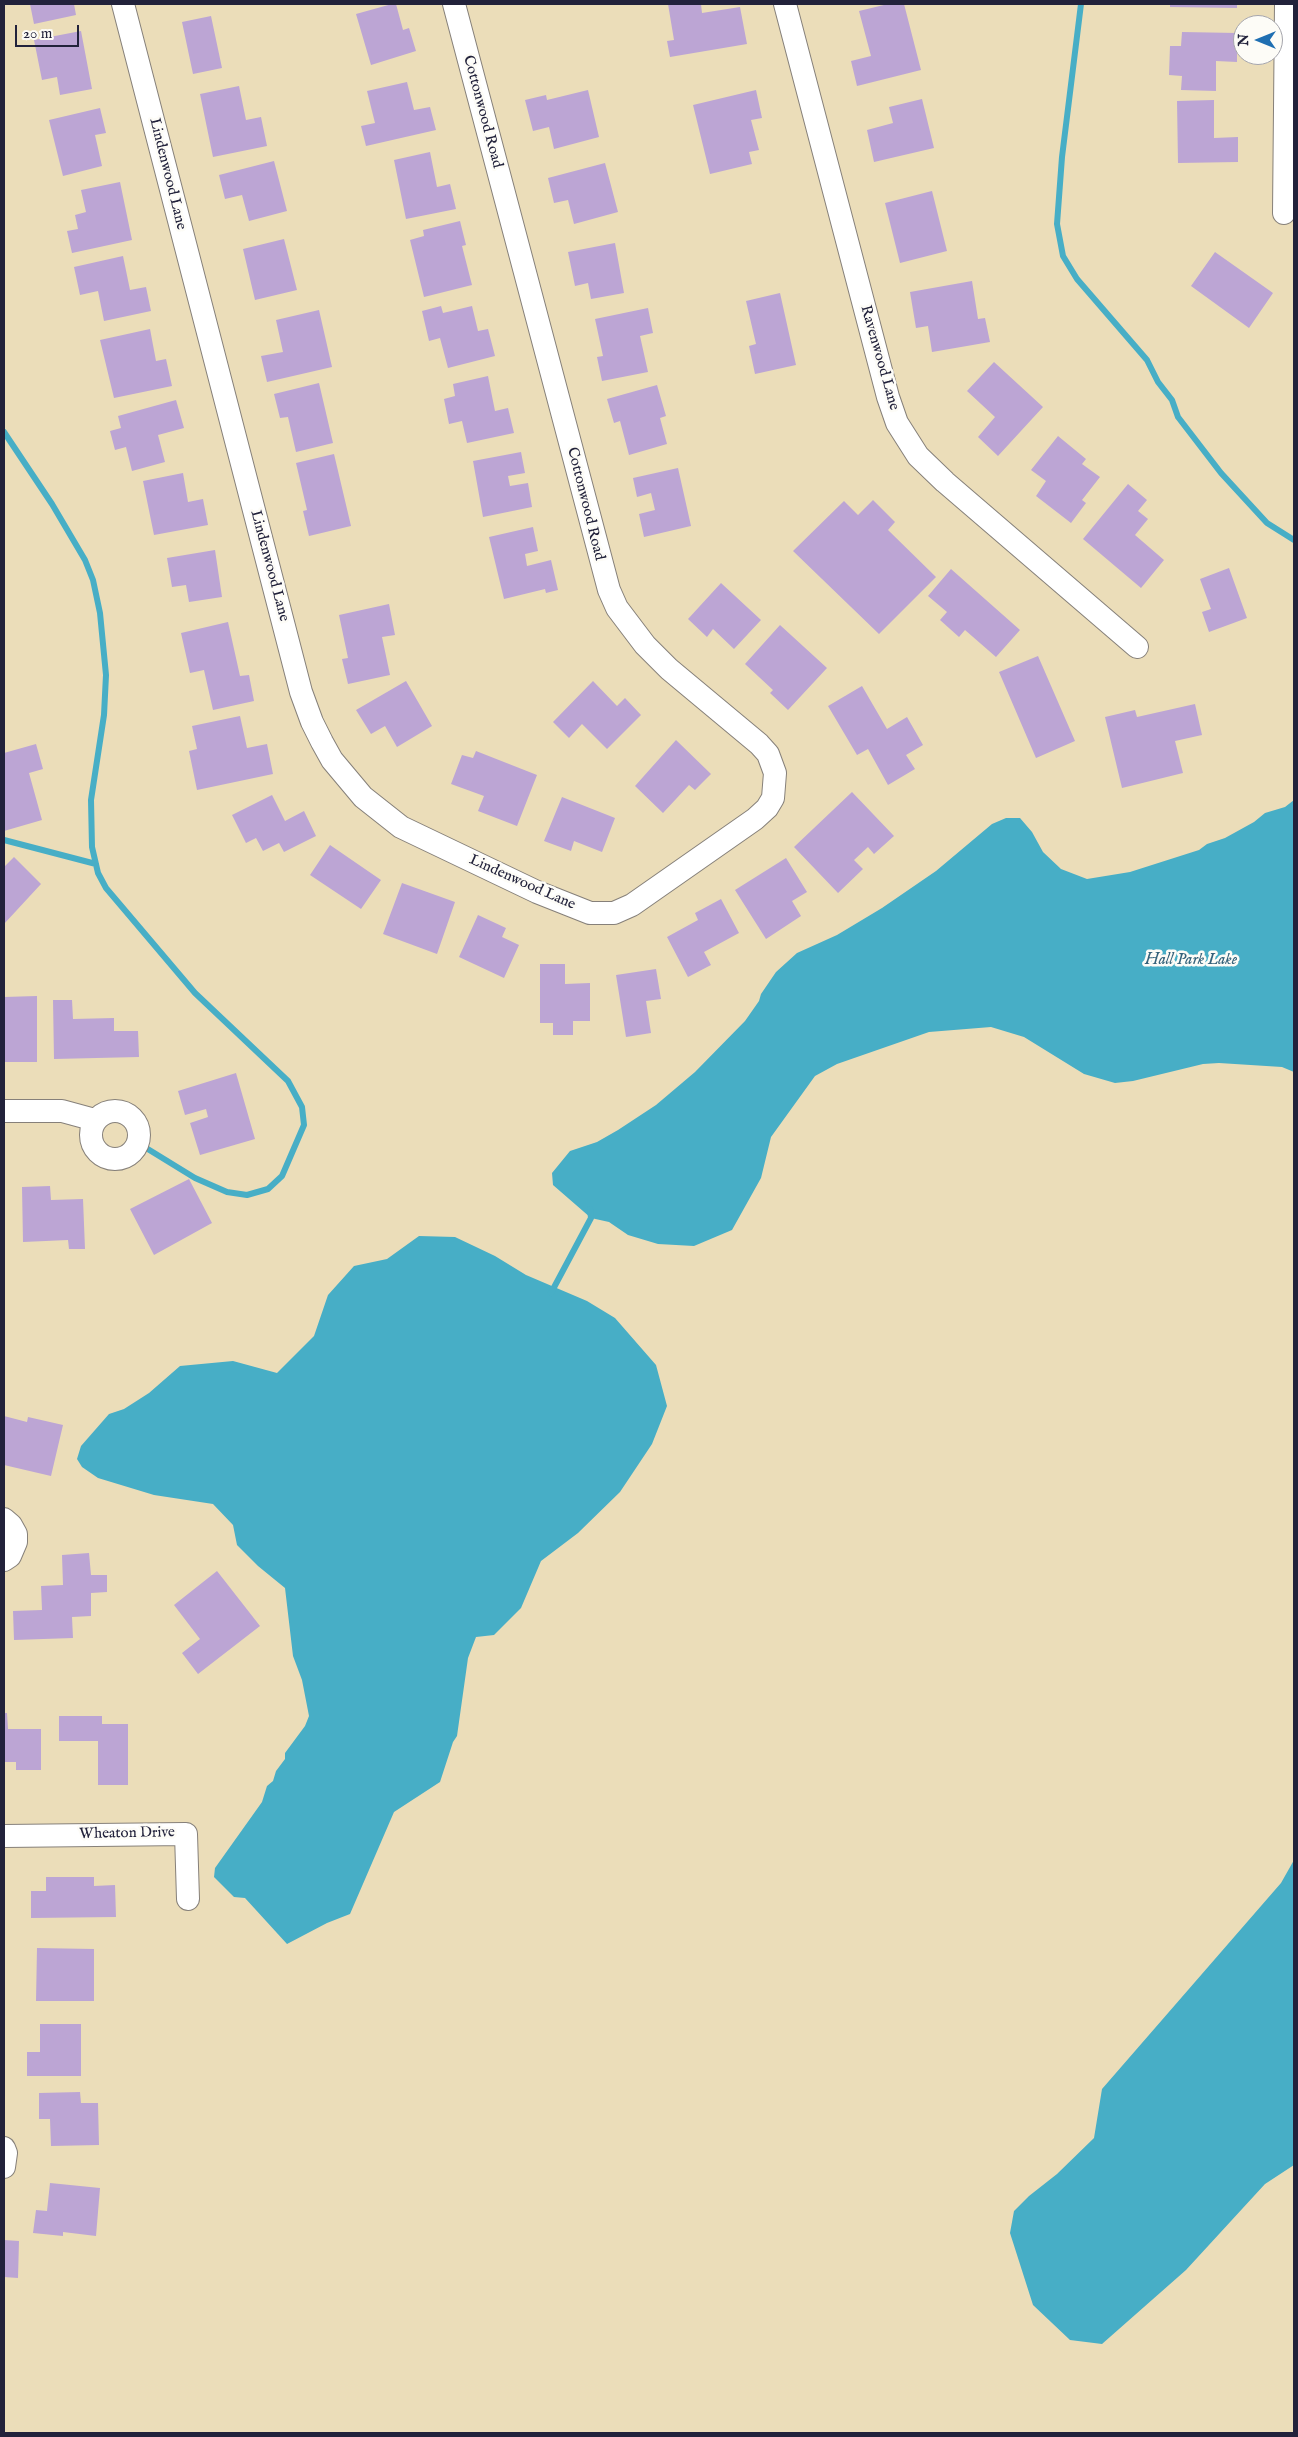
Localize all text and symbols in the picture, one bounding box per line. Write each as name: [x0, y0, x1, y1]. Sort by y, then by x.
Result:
scale bar: [18, 15, 81, 47]
north arrow: [1233, 15, 1283, 65]
text: 20 m: [23, 24, 52, 43]
text: N: [1235, 34, 1253, 46]
street label: Cottonwood Road: [458, 54, 506, 170]
street label: Lindenwood Lane: [144, 116, 190, 232]
street label: Ravenwood Lane: [855, 304, 903, 412]
street label: Cottonwood Road: [562, 446, 608, 562]
street label: Lindenwood Lane: [245, 508, 293, 624]
street label: Lindenwood Lane: [466, 851, 578, 915]
water label: Hall Park Lake: [1145, 951, 1237, 971]
street label: Wheaton Drive: [79, 1824, 175, 1844]

